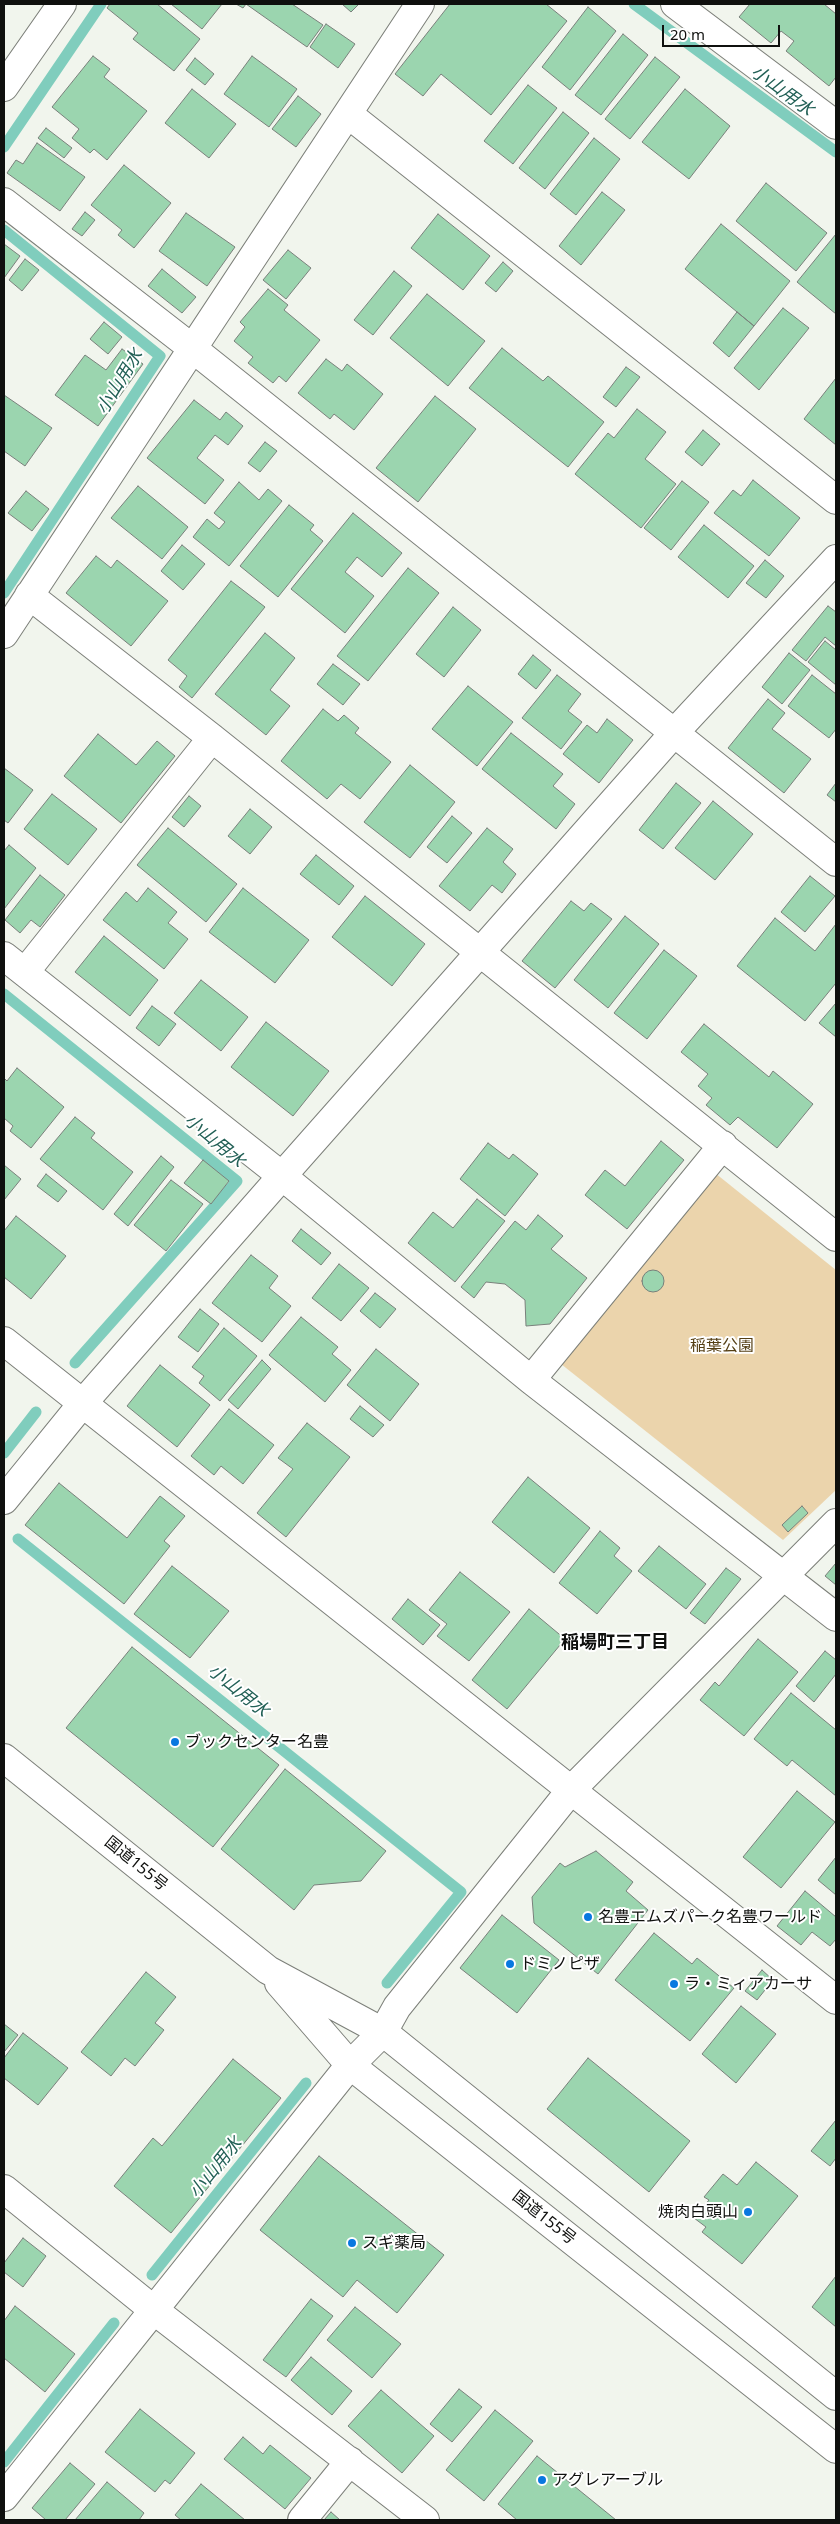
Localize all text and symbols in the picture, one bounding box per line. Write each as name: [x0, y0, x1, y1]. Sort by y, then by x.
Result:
scale bar: [665, 15, 782, 47]
text: 20 m: [670, 24, 705, 44]
water label: 小山用水: [747, 61, 817, 121]
water label: 小山用水: [92, 346, 148, 418]
water label: 小山用水: [179, 1110, 249, 1172]
park label: 稲葉公園: [690, 1336, 754, 1356]
district label: 稲場町三丁目: [561, 1632, 669, 1654]
water label: 小山用水: [203, 1660, 273, 1722]
place label: ブックセンター名豊: [185, 1732, 329, 1752]
marker: ブックセンター名豊: [169, 1736, 181, 1748]
street label: 国道155号: [101, 1833, 171, 1895]
place label: 名豊エムズパーク名豊ワールド: [598, 1907, 822, 1927]
marker: 名豊エムズパーク名豊ワールド: [582, 1911, 594, 1923]
place label: ドミノピザ: [520, 1954, 600, 1974]
marker: ドミノピザ: [504, 1958, 516, 1970]
place label: ラ・ミィアカーサ: [684, 1974, 812, 1994]
marker: ラ・ミィアカーサ: [668, 1978, 680, 1990]
water label: 小山用水: [185, 2133, 247, 2203]
street label: 国道155号: [508, 2187, 580, 2249]
place label: 焼肉白頭山: [658, 2202, 738, 2222]
marker: 焼肉白頭山: [742, 2206, 754, 2218]
place label: スギ薬局: [362, 2233, 426, 2253]
marker: スギ薬局: [346, 2237, 358, 2249]
place label: アグレアーブル: [552, 2470, 663, 2490]
marker: アグレアーブル: [536, 2474, 548, 2486]

